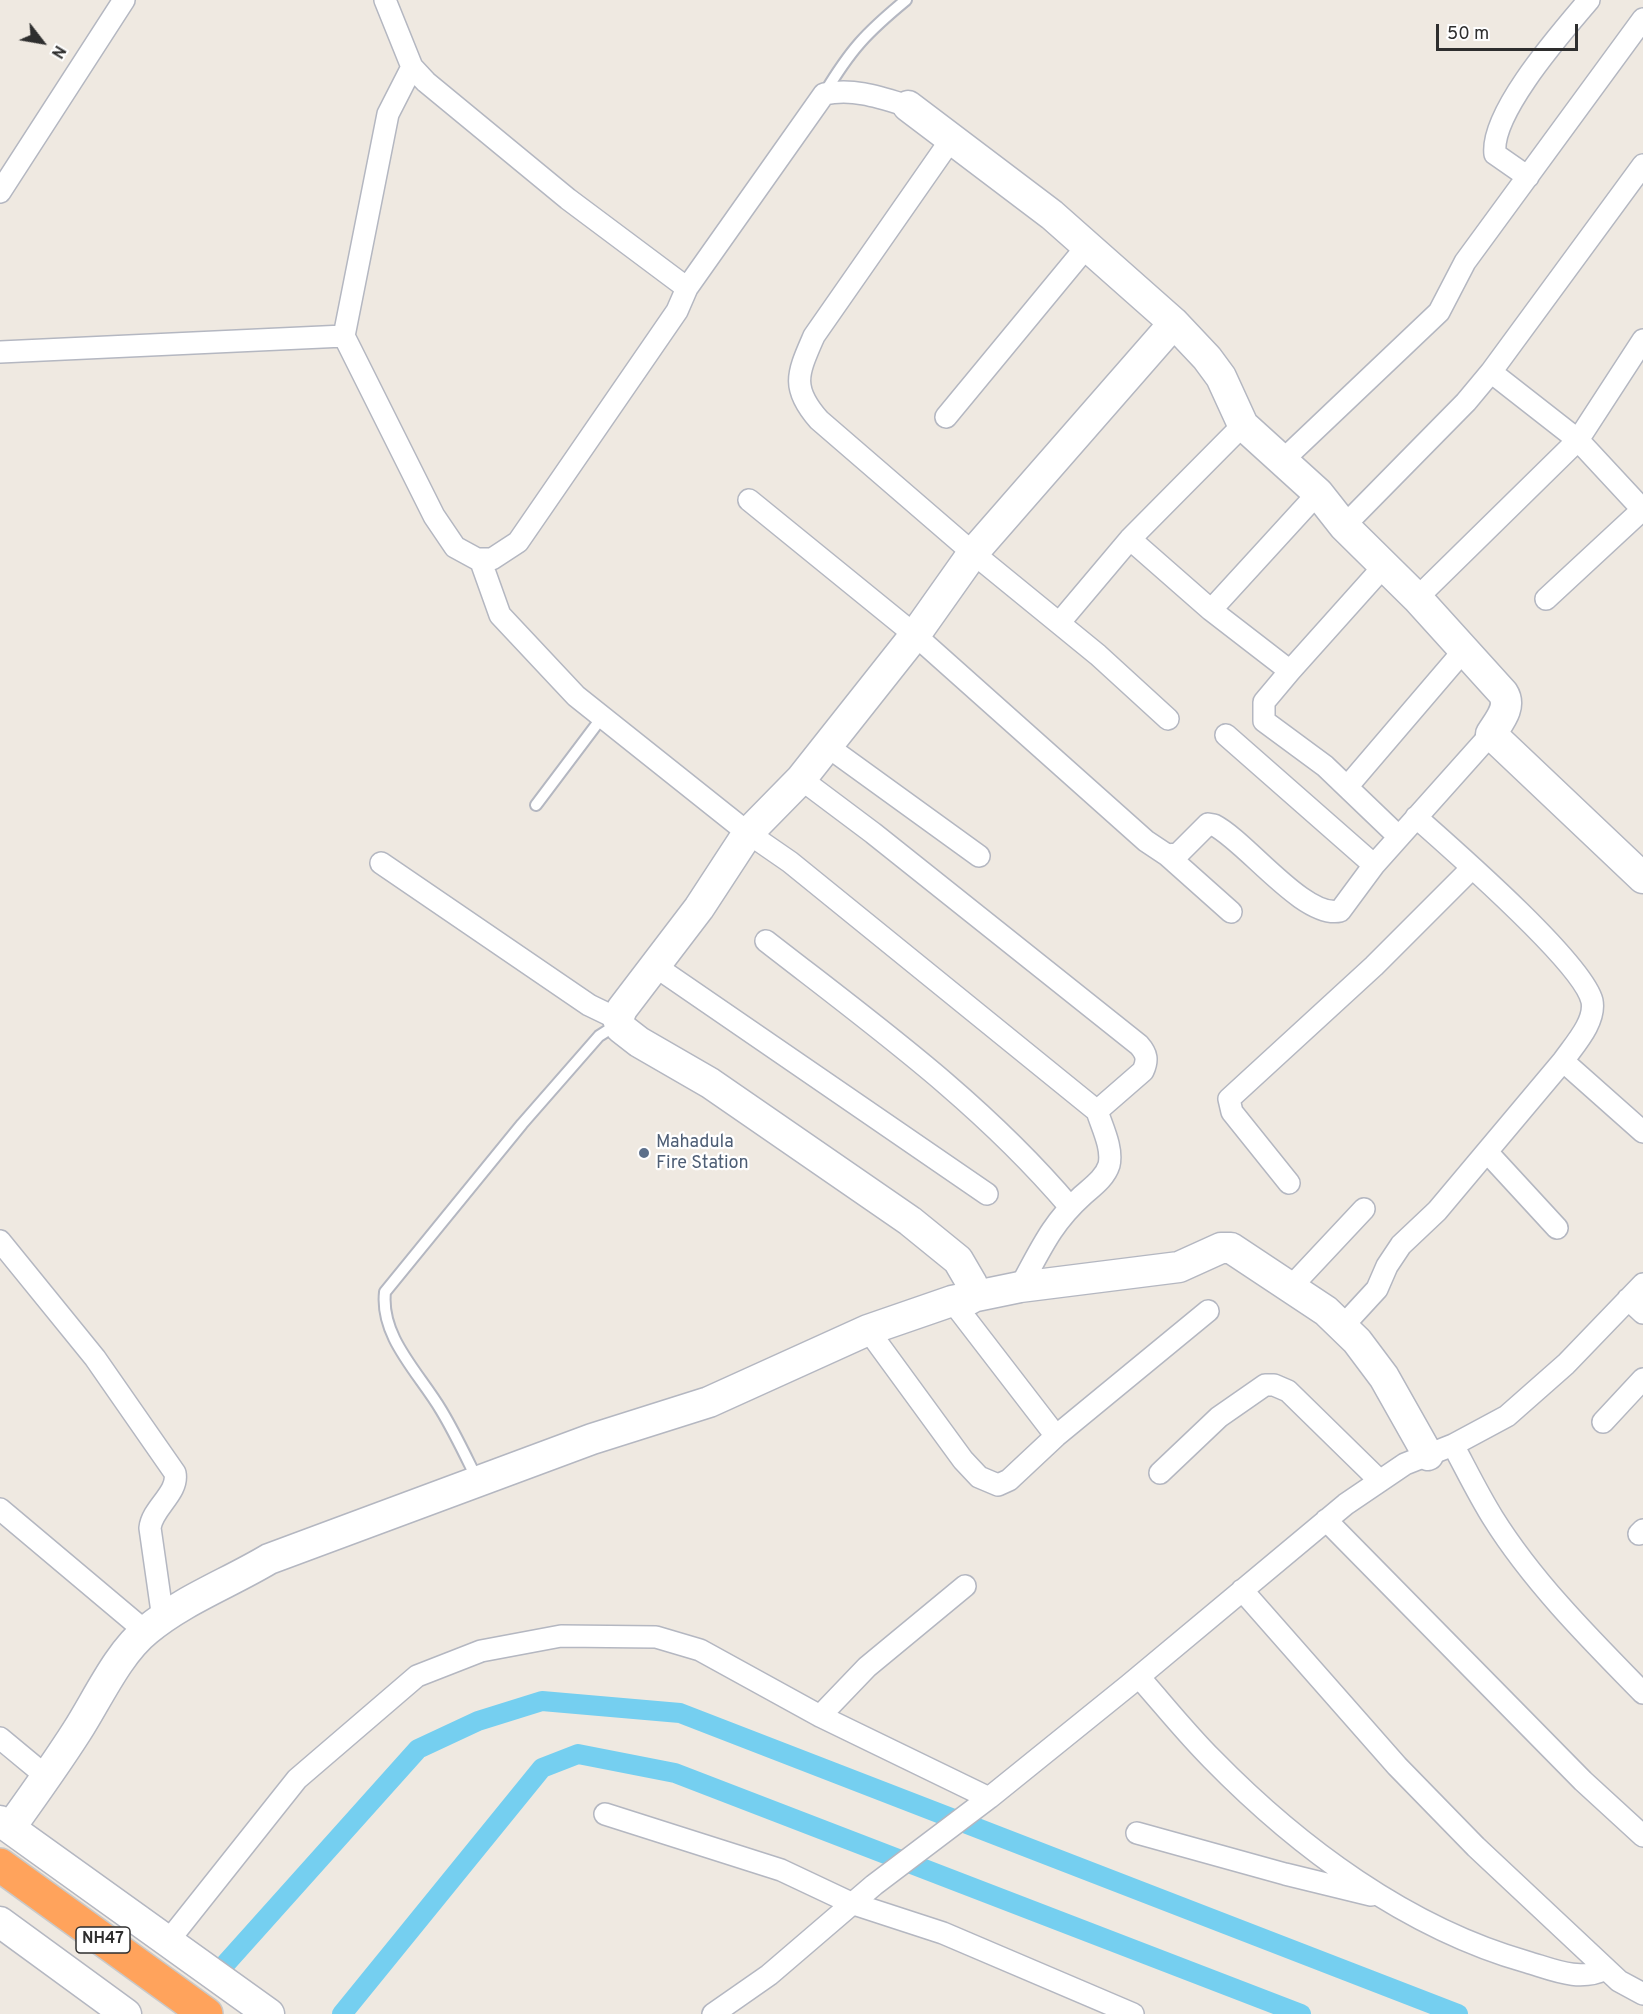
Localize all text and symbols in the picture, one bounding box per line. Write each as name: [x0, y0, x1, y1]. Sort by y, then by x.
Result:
north arrow: [12, 12, 72, 72]
scale bar: [1439, 12, 1582, 50]
text: 50 m: [1447, 23, 1489, 46]
text: N: [46, 41, 69, 61]
place label: Mahadula Fire Station: [656, 1132, 749, 1174]
marker: Mahadula Fire Station: [637, 1146, 651, 1160]
road number: NH47: [76, 1927, 130, 1953]

